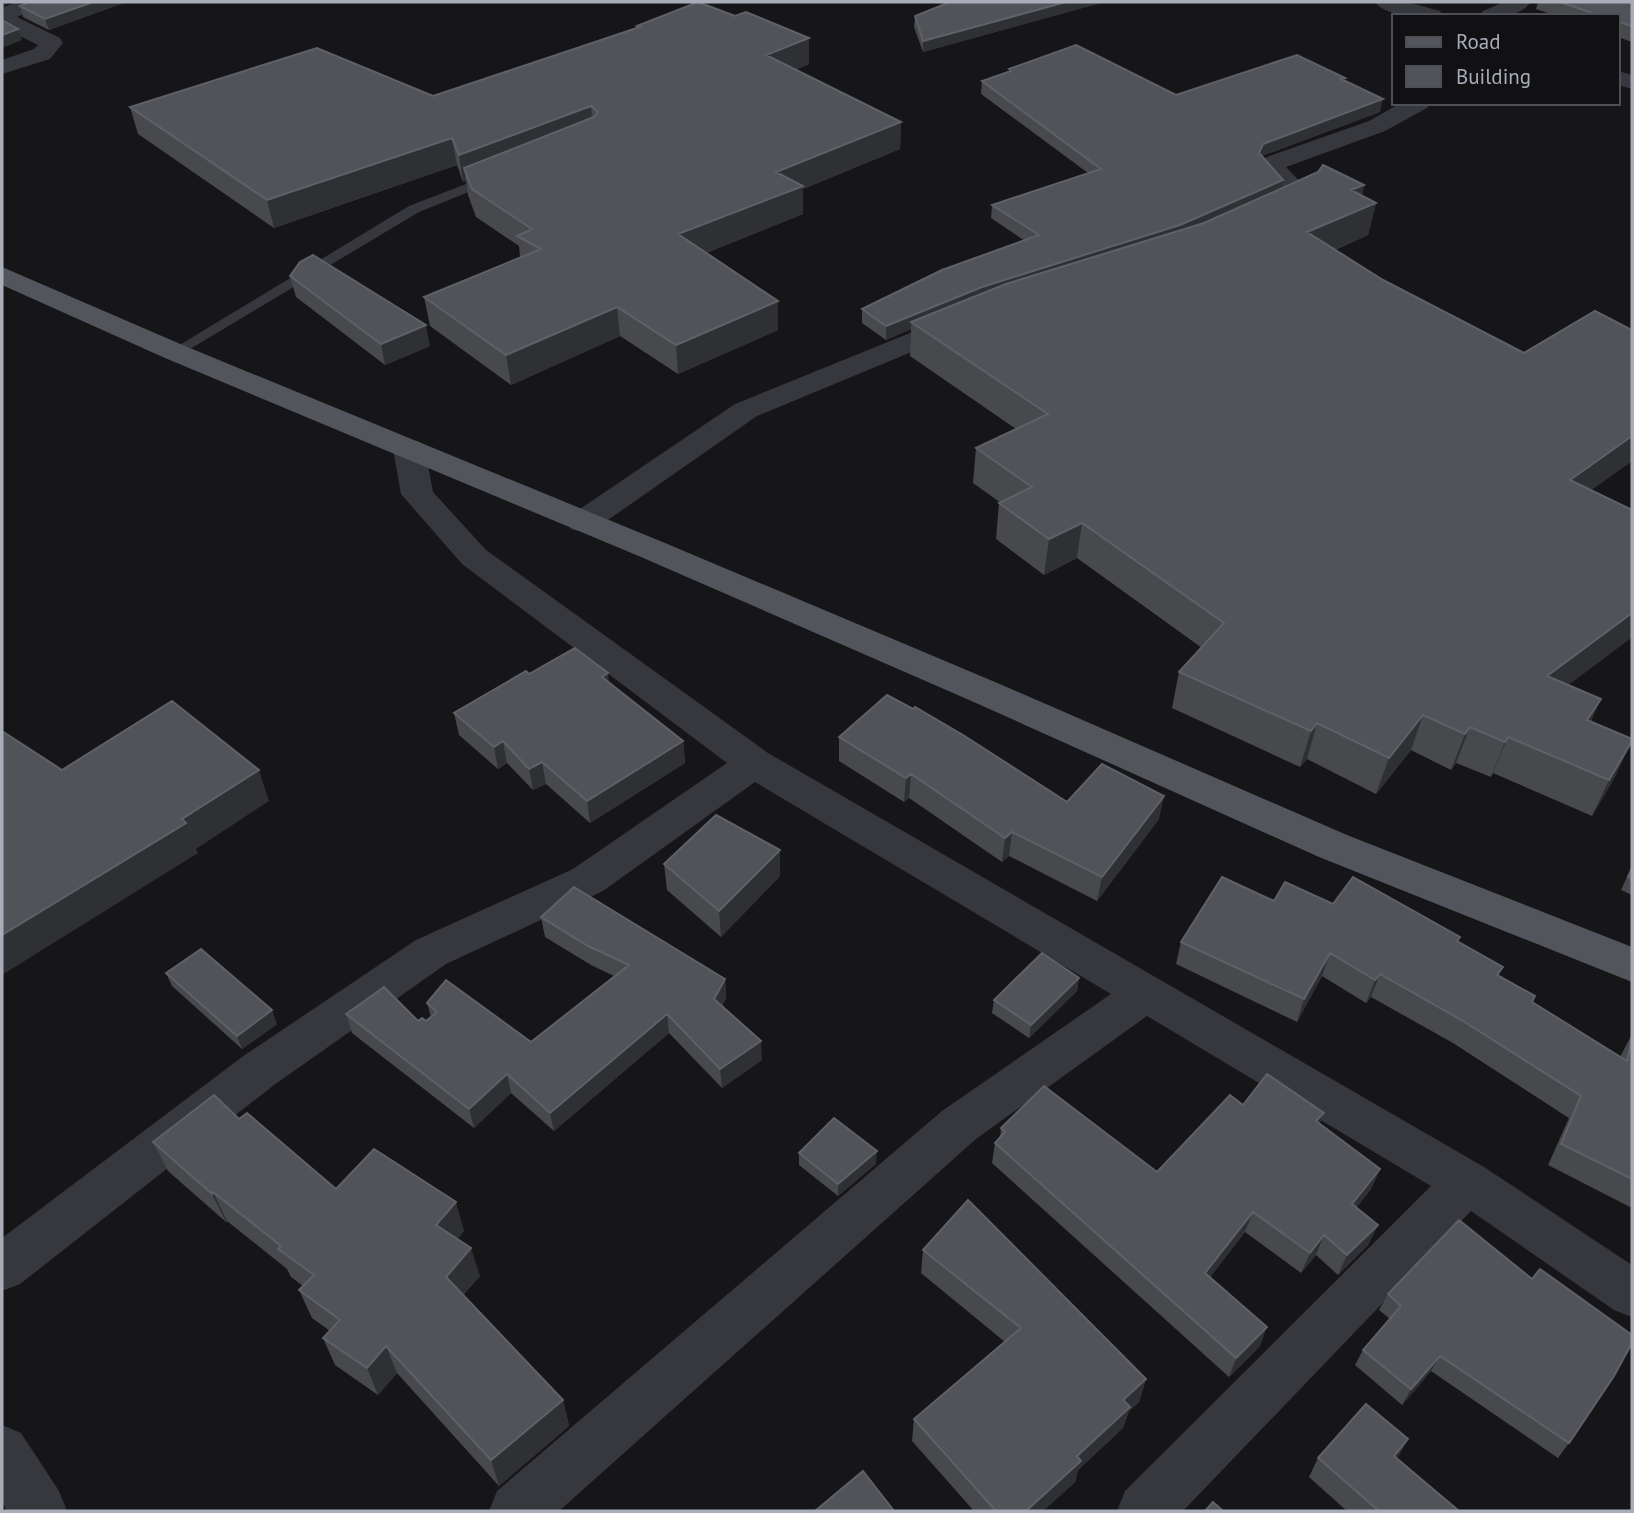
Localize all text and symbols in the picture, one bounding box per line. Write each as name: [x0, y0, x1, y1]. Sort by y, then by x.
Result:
legend: [1392, 14, 1620, 105]
text: Road: [1456, 28, 1500, 55]
text: Building: [1456, 63, 1531, 90]

